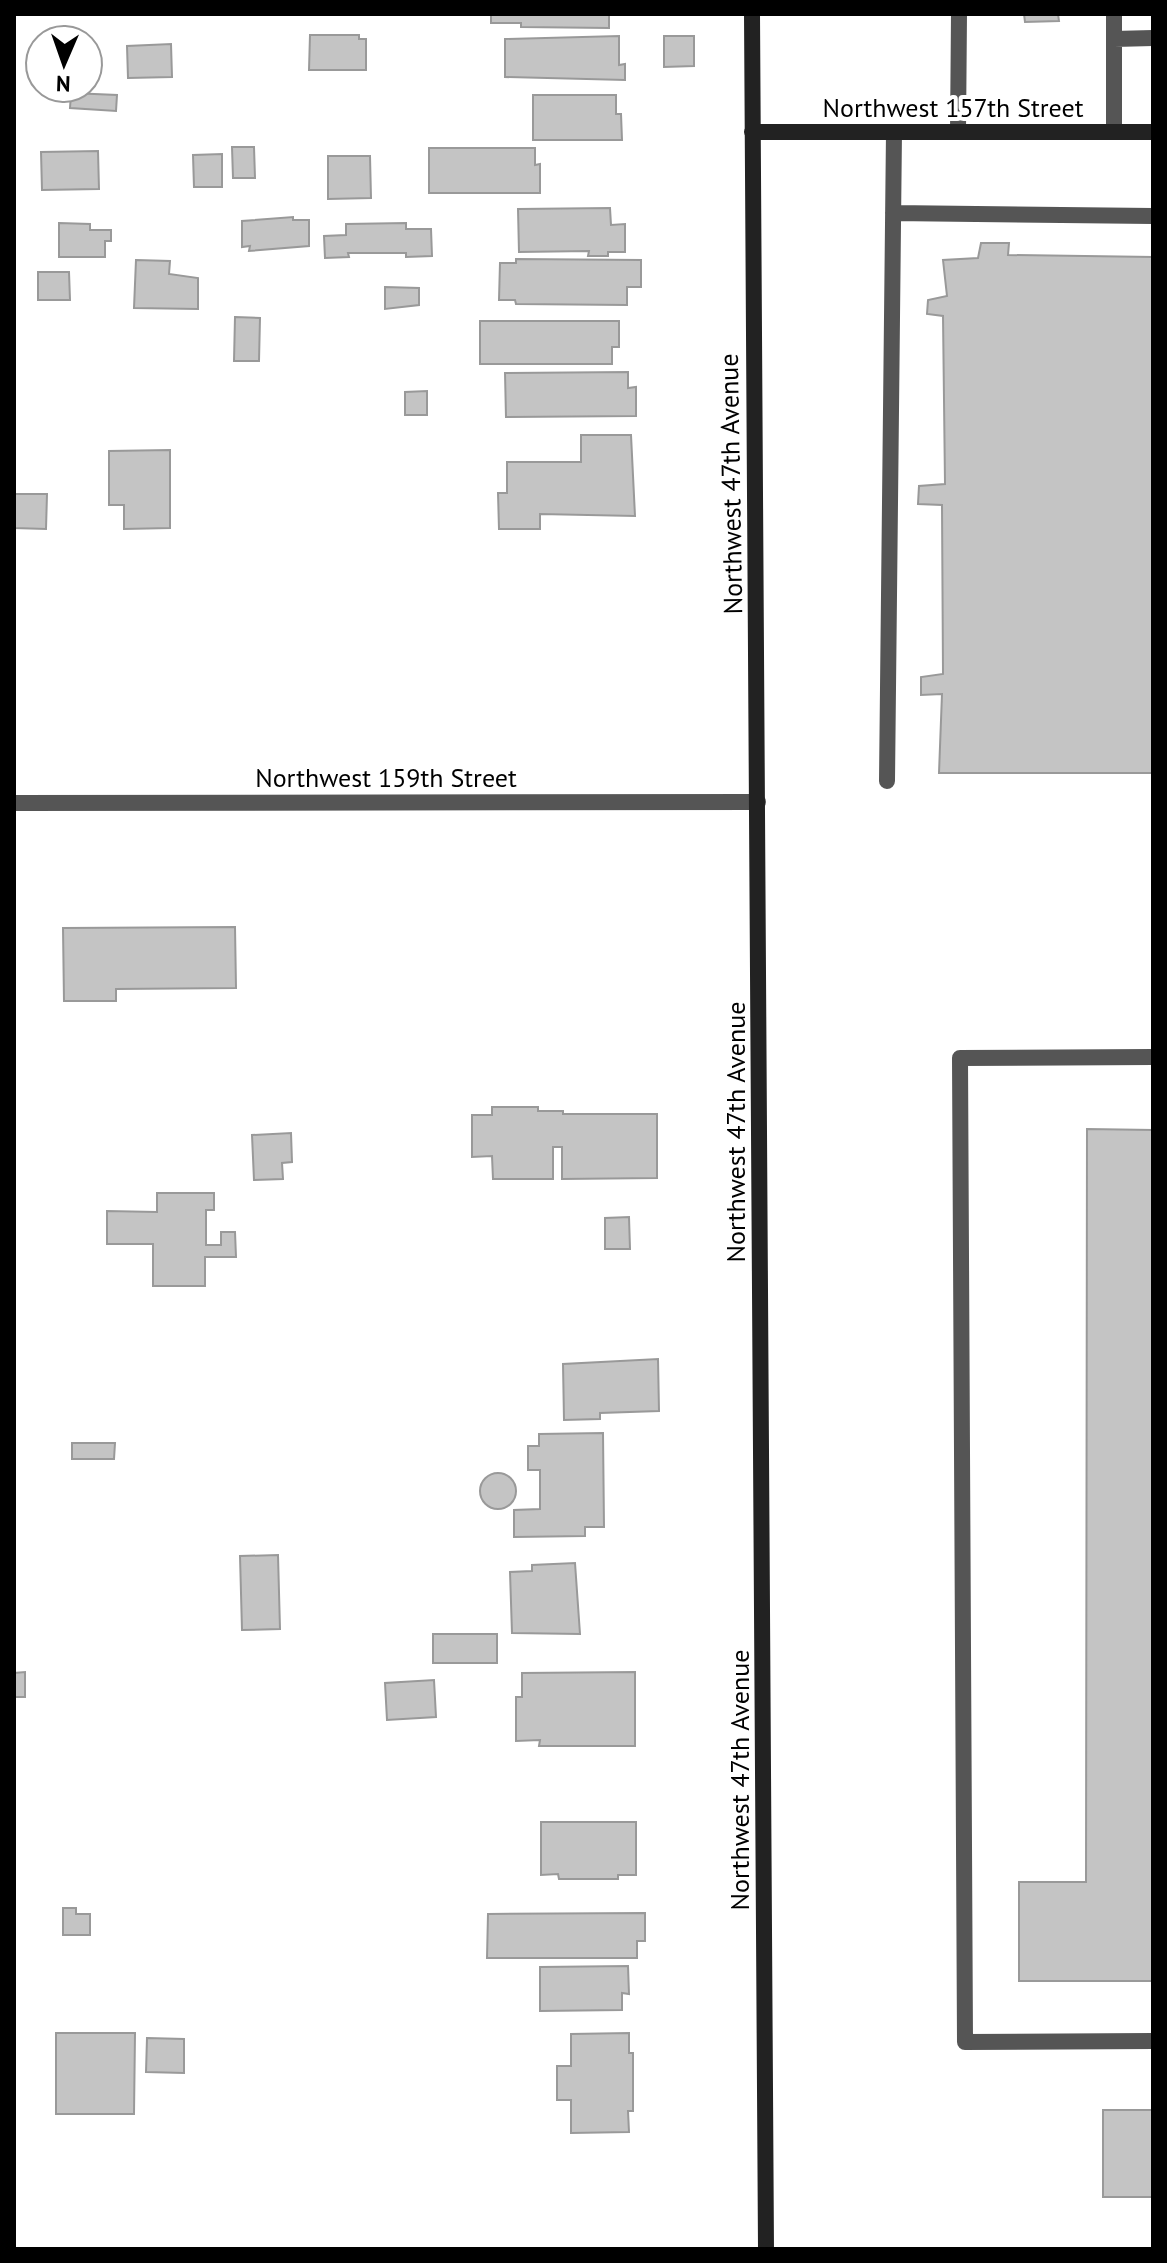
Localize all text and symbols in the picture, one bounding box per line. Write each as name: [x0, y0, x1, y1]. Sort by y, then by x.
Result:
north arrow: [24, 24, 104, 104]
text: N: [56, 70, 71, 98]
street label: Northwest 157th Street: [822, 91, 1084, 124]
street label: Northwest 47th Avenue: [712, 353, 749, 615]
street label: Northwest 159th Street: [255, 761, 517, 794]
street label: Northwest 47th Avenue: [719, 1002, 752, 1262]
street label: Northwest 47th Avenue: [723, 1650, 756, 1910]

